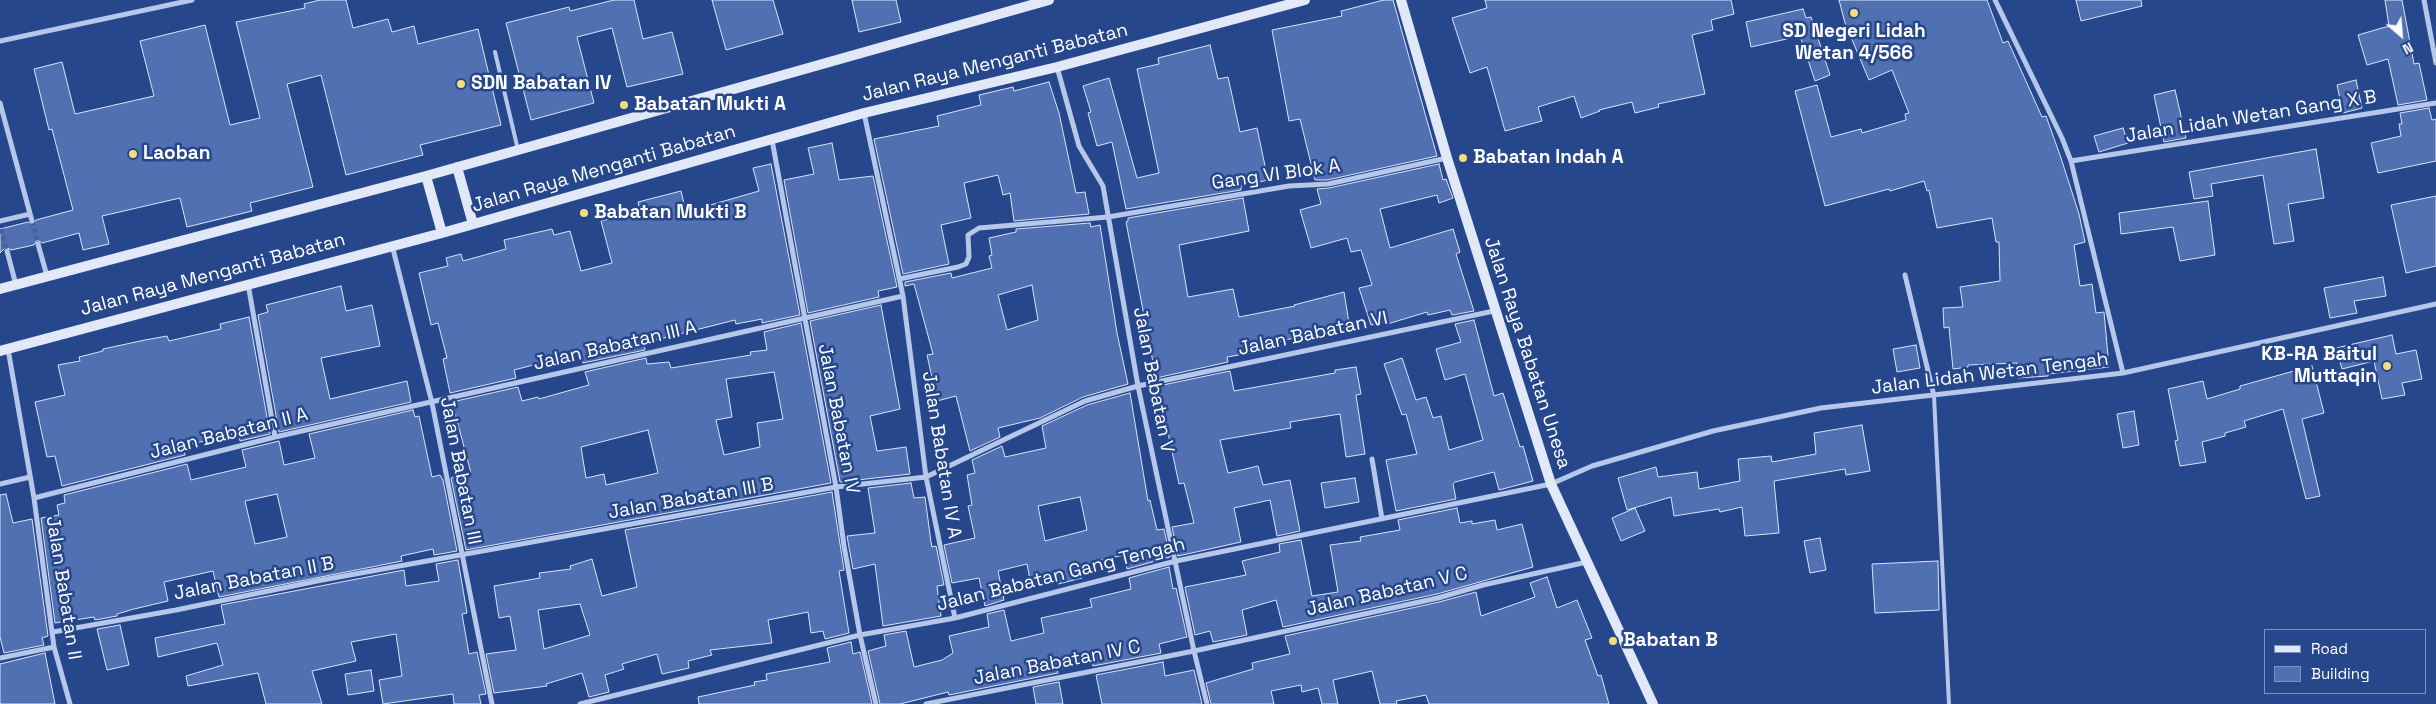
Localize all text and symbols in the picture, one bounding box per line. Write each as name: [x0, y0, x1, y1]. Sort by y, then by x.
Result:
marker: SD Negeri Lidah Wetan 4/566: [1848, 7, 1860, 19]
north arrow: [2376, 10, 2426, 60]
street label: Jalan Raya Menganti Babatan: [860, 19, 1130, 107]
place label: SD Negeri Lidah Wetan 4/566: [1782, 21, 1926, 65]
text: N: [2400, 38, 2416, 59]
place label: SDN Babatan IV: [471, 73, 612, 95]
marker: SDN Babatan IV: [455, 78, 467, 90]
street label: Jalan Lidah Wetan Gang X B: [2124, 86, 2378, 148]
place label: Babatan Mukti A: [634, 94, 786, 116]
marker: Babatan Mukti A: [618, 99, 630, 111]
street label: Jalan Raya Menganti Babatan: [469, 120, 739, 218]
place label: Laoban: [143, 143, 211, 165]
place label: Babatan Indah A: [1473, 147, 1624, 169]
marker: Laoban: [127, 148, 139, 160]
marker: Babatan Indah A: [1457, 152, 1469, 164]
street label: Gang VI Blok A: [1210, 155, 1342, 195]
place label: Babatan Mukti B: [594, 202, 747, 224]
marker: Babatan Mukti B: [578, 207, 590, 219]
street label: Jalan Raya Menganti Babatan: [78, 229, 348, 321]
street label: Jalan Raya Babatan Unesa: [1479, 234, 1575, 472]
street label: Jalan Babatan V: [1128, 305, 1178, 455]
street label: Jalan Babatan VI: [1236, 307, 1390, 361]
street label: Jalan Babatan III A: [531, 316, 699, 376]
street label: Jalan Babatan IV: [812, 342, 864, 496]
place label: KB-RA Baitul Muttaqin: [2261, 344, 2377, 388]
street label: Jalan Lidah Wetan Tengah: [1870, 348, 2110, 400]
marker: KB-RA Baitul Muttaqin: [2381, 360, 2393, 372]
street label: Jalan Babatan IV A: [917, 370, 965, 540]
street label: Jalan Babatan III: [435, 395, 485, 547]
street label: Jalan Babatan II A: [148, 403, 310, 465]
street label: Jalan Babatan III B: [607, 473, 775, 525]
street label: Jalan Babatan II: [40, 514, 86, 662]
street label: Jalan Babatan Gang Tengah: [934, 533, 1188, 617]
street label: Jalan Babatan II B: [172, 552, 336, 606]
street label: Jalan Babatan V C: [1304, 562, 1470, 622]
legend: [2264, 629, 2426, 694]
place label: Babatan B: [1623, 630, 1718, 652]
marker: Babatan B: [1607, 635, 1619, 647]
street label: Jalan Babatan IV C: [972, 636, 1142, 690]
text: Road: [2311, 639, 2348, 658]
text: Building: [2311, 664, 2370, 683]

